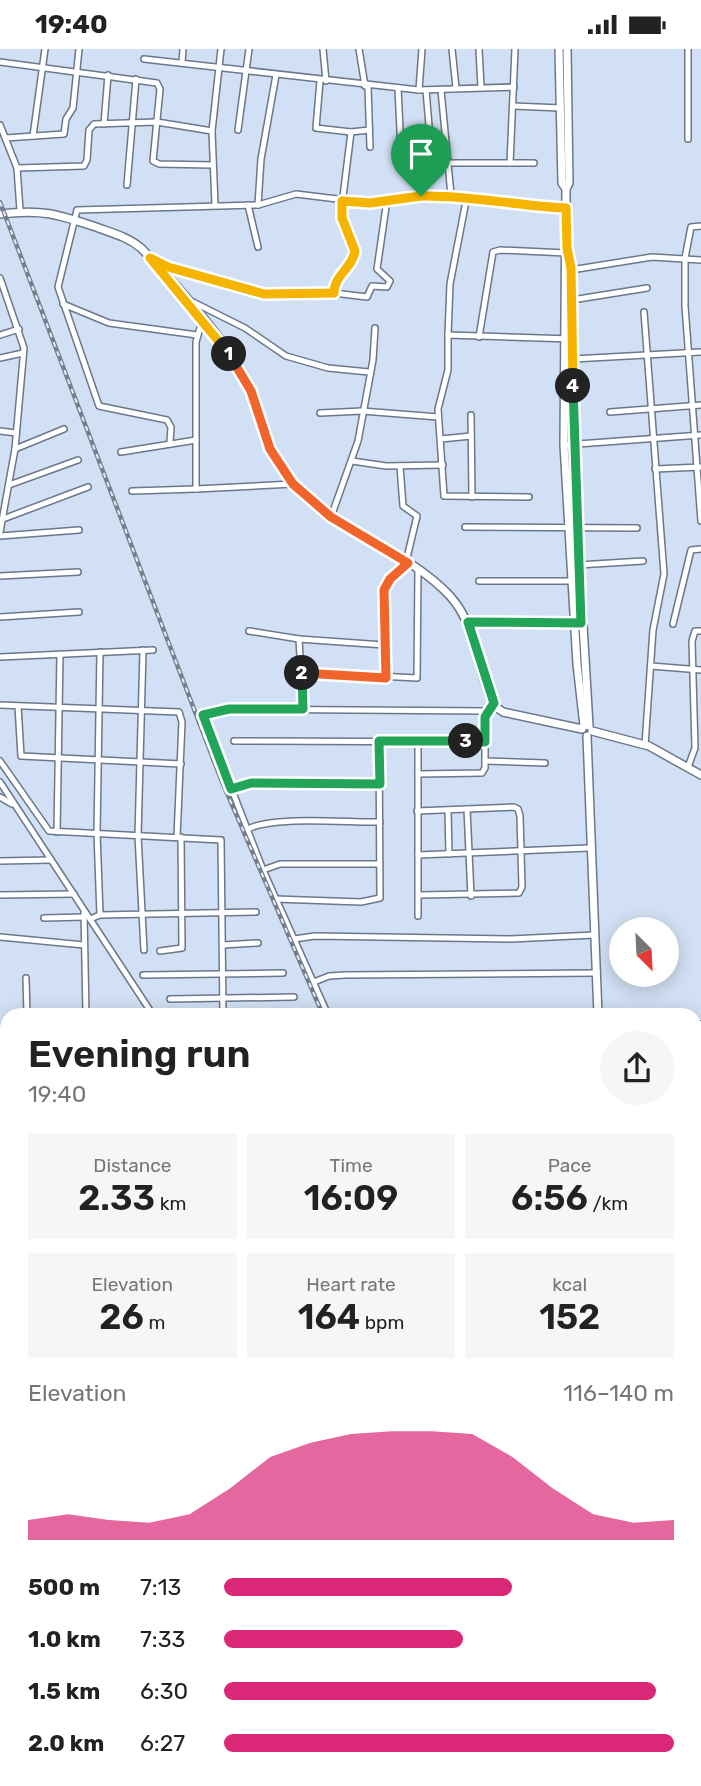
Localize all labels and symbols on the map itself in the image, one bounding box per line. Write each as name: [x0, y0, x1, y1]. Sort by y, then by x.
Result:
pin: [391, 124, 451, 196]
pin: 1: [212, 337, 246, 371]
pin: 4: [556, 369, 590, 403]
pin: 2: [284, 655, 320, 691]
pin: 3: [448, 723, 484, 759]
north arrow: [609, 917, 679, 987]

